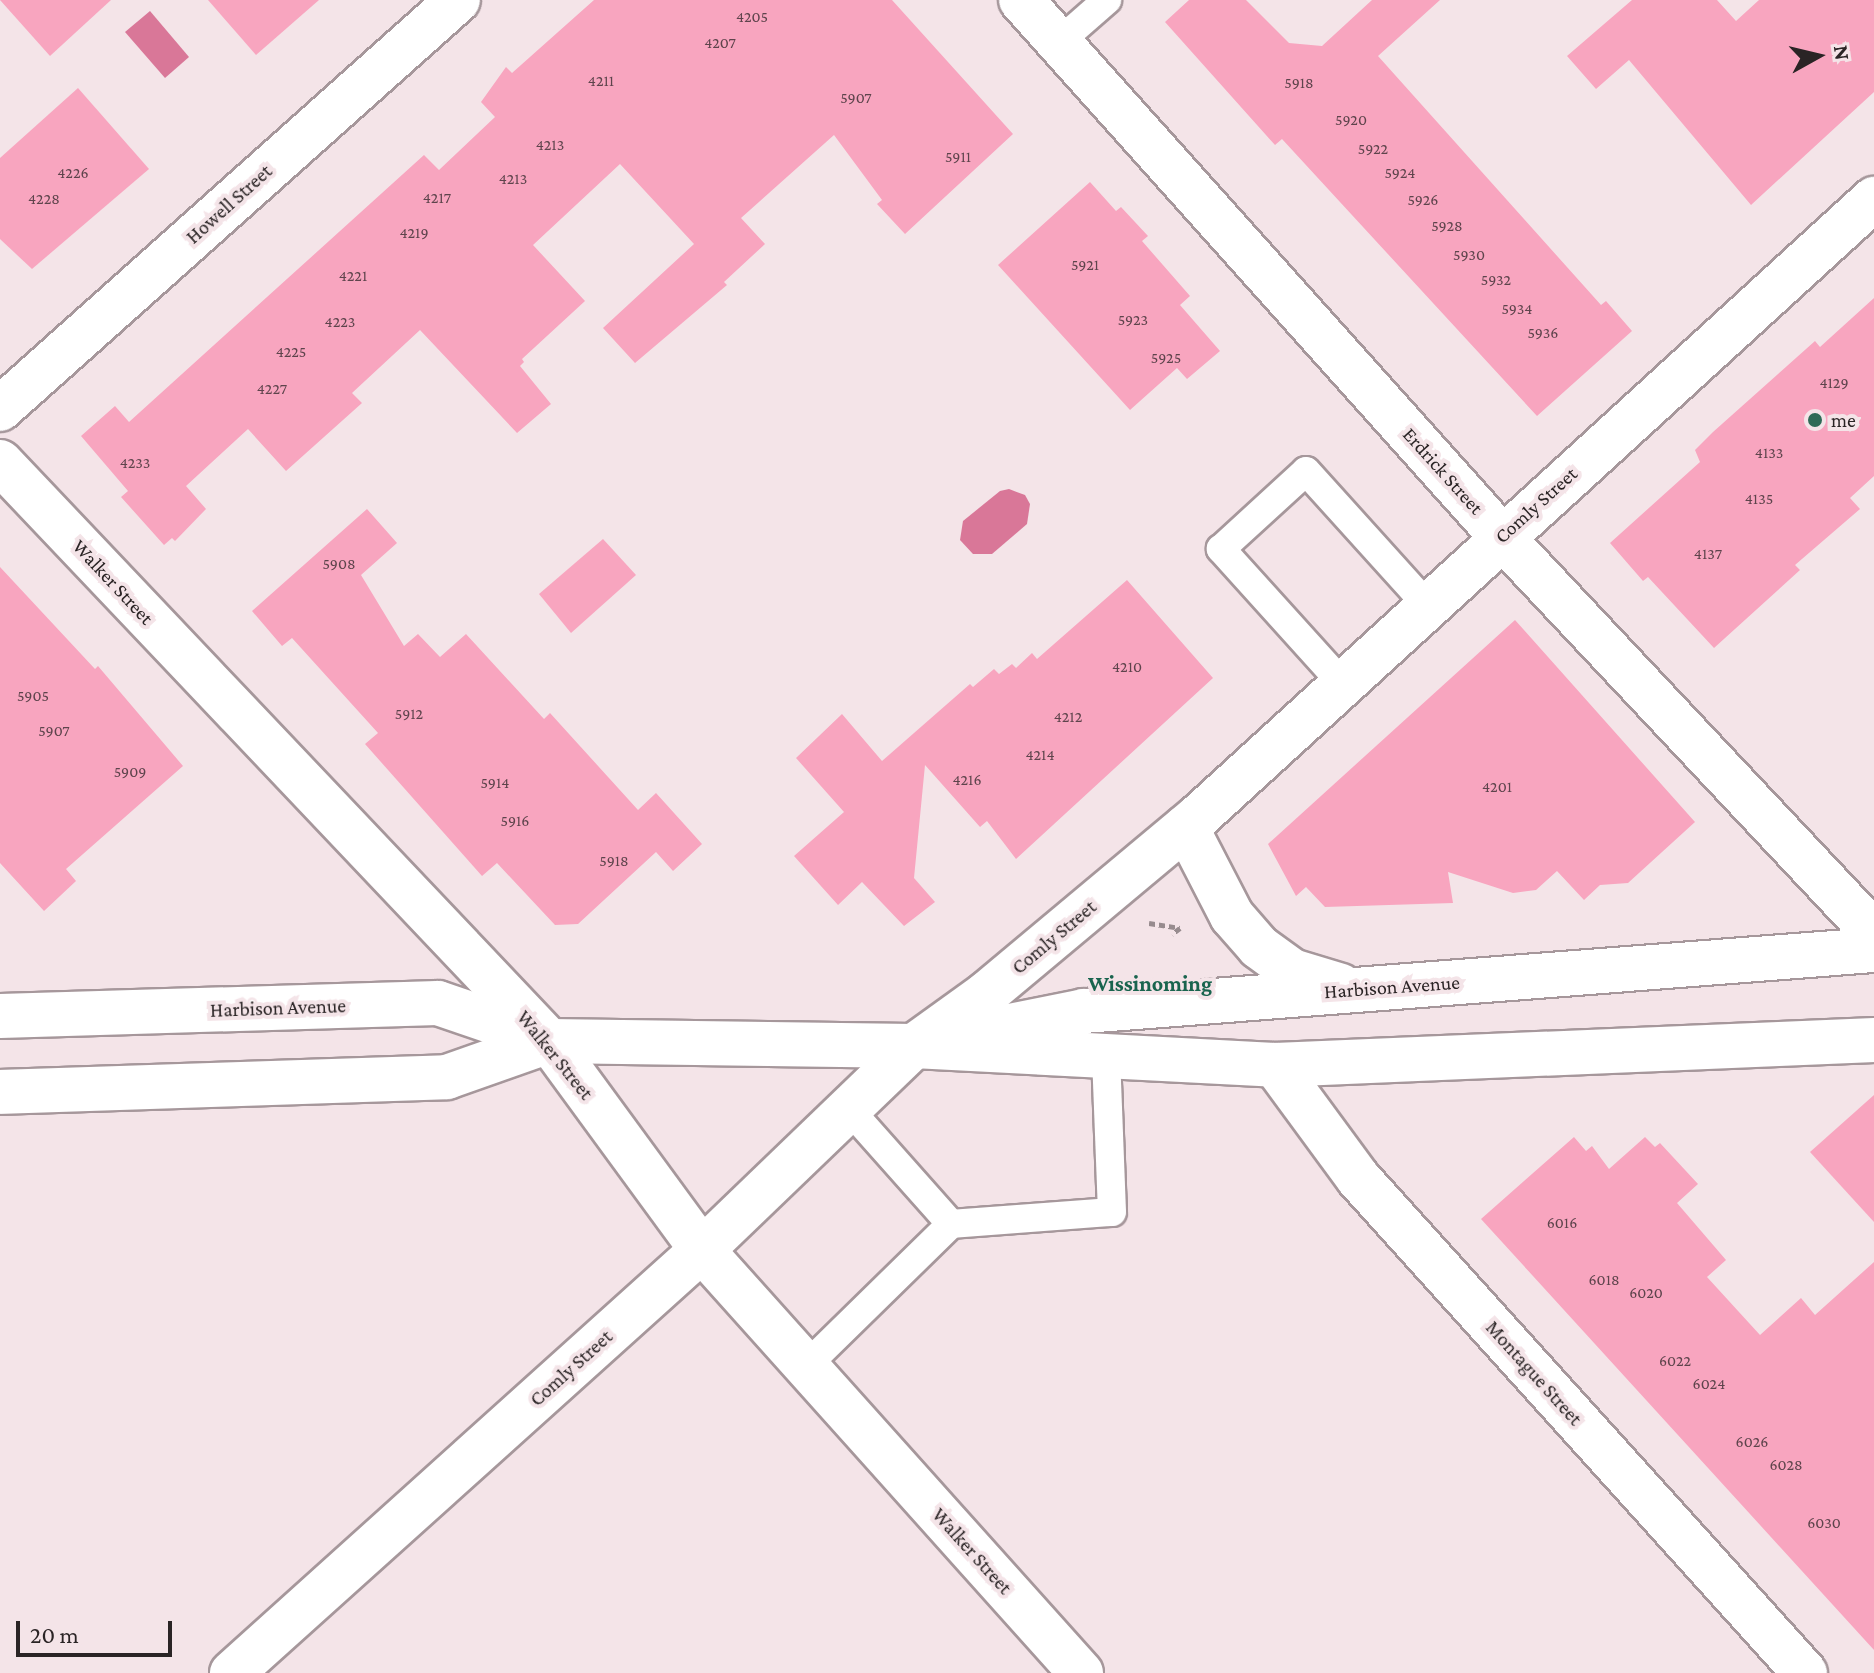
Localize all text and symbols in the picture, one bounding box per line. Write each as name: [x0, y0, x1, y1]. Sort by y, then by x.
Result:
house number: 4205: [736, 7, 768, 27]
north arrow: [1778, 16, 1858, 96]
house number: 4207: [704, 33, 736, 53]
text: N: [1829, 43, 1856, 62]
house number: 4211: [588, 71, 614, 91]
house number: 5918: [1284, 73, 1314, 93]
house number: 5907: [840, 88, 872, 108]
house number: 5920: [1335, 110, 1367, 130]
house number: 4213: [536, 135, 564, 155]
house number: 5922: [1358, 139, 1388, 159]
house number: 5911: [945, 147, 971, 167]
street label: Howell Street: [181, 159, 277, 249]
house number: 4226: [57, 163, 89, 183]
house number: 5924: [1384, 163, 1416, 183]
house number: 4213: [499, 169, 527, 189]
house number: 4217: [423, 188, 451, 208]
house number: 4228: [28, 189, 60, 209]
house number: 5926: [1408, 190, 1438, 210]
house number: 5928: [1431, 216, 1463, 236]
house number: 4219: [399, 223, 429, 243]
house number: 5930: [1453, 245, 1485, 265]
house number: 5921: [1071, 255, 1099, 275]
house number: 4221: [339, 266, 367, 286]
house number: 5932: [1481, 270, 1511, 290]
house number: 5934: [1502, 299, 1532, 319]
house number: 5923: [1118, 310, 1148, 330]
house number: 4223: [325, 312, 355, 332]
house number: 5936: [1528, 323, 1558, 343]
house number: 4225: [276, 342, 306, 362]
house number: 5925: [1151, 348, 1181, 368]
house number: 4129: [1819, 373, 1849, 393]
house number: 4227: [257, 379, 287, 399]
place label: me: [1831, 408, 1856, 432]
marker: me: [1806, 411, 1824, 429]
street label: Erdrick Street: [1398, 423, 1488, 519]
house number: 4133: [1755, 443, 1783, 463]
house number: 4233: [120, 453, 150, 473]
street label: Comly Street: [1490, 462, 1582, 548]
house number: 4135: [1745, 489, 1773, 509]
street label: Walker Street: [67, 534, 159, 630]
house number: 4137: [1694, 544, 1722, 564]
house number: 5908: [322, 554, 356, 574]
house number: 4210: [1112, 657, 1142, 677]
house number: 5905: [17, 686, 49, 706]
house number: 5912: [395, 704, 423, 724]
house number: 4212: [1054, 707, 1082, 727]
house number: 5907: [38, 721, 70, 741]
house number: 4214: [1025, 745, 1055, 765]
house number: 5909: [114, 762, 146, 782]
house number: 4216: [952, 770, 982, 790]
house number: 5914: [481, 773, 509, 793]
house number: 4201: [1482, 777, 1512, 797]
house number: 5916: [501, 811, 529, 831]
house number: 5918: [599, 851, 629, 871]
street label: Comly Street: [1007, 895, 1101, 979]
street label: Harbison Avenue: [1323, 970, 1461, 1004]
district label: Wissinoming: [1088, 971, 1212, 997]
street label: Harbison Avenue: [210, 994, 346, 1022]
street label: Walker Street: [512, 1006, 598, 1104]
house number: 6016: [1547, 1213, 1577, 1233]
house number: 6018: [1588, 1270, 1620, 1290]
house number: 6020: [1629, 1283, 1663, 1303]
street label: Montague Street: [1481, 1316, 1587, 1430]
street label: Comly Street: [525, 1325, 617, 1411]
house number: 6022: [1659, 1351, 1691, 1371]
house number: 6024: [1693, 1374, 1725, 1394]
house number: 6026: [1736, 1432, 1768, 1452]
house number: 6028: [1769, 1455, 1803, 1475]
street label: Walker Street: [927, 1503, 1017, 1599]
house number: 6030: [1807, 1513, 1841, 1533]
scale bar: [20, 1605, 176, 1655]
text: 20 m: [30, 1621, 79, 1648]

